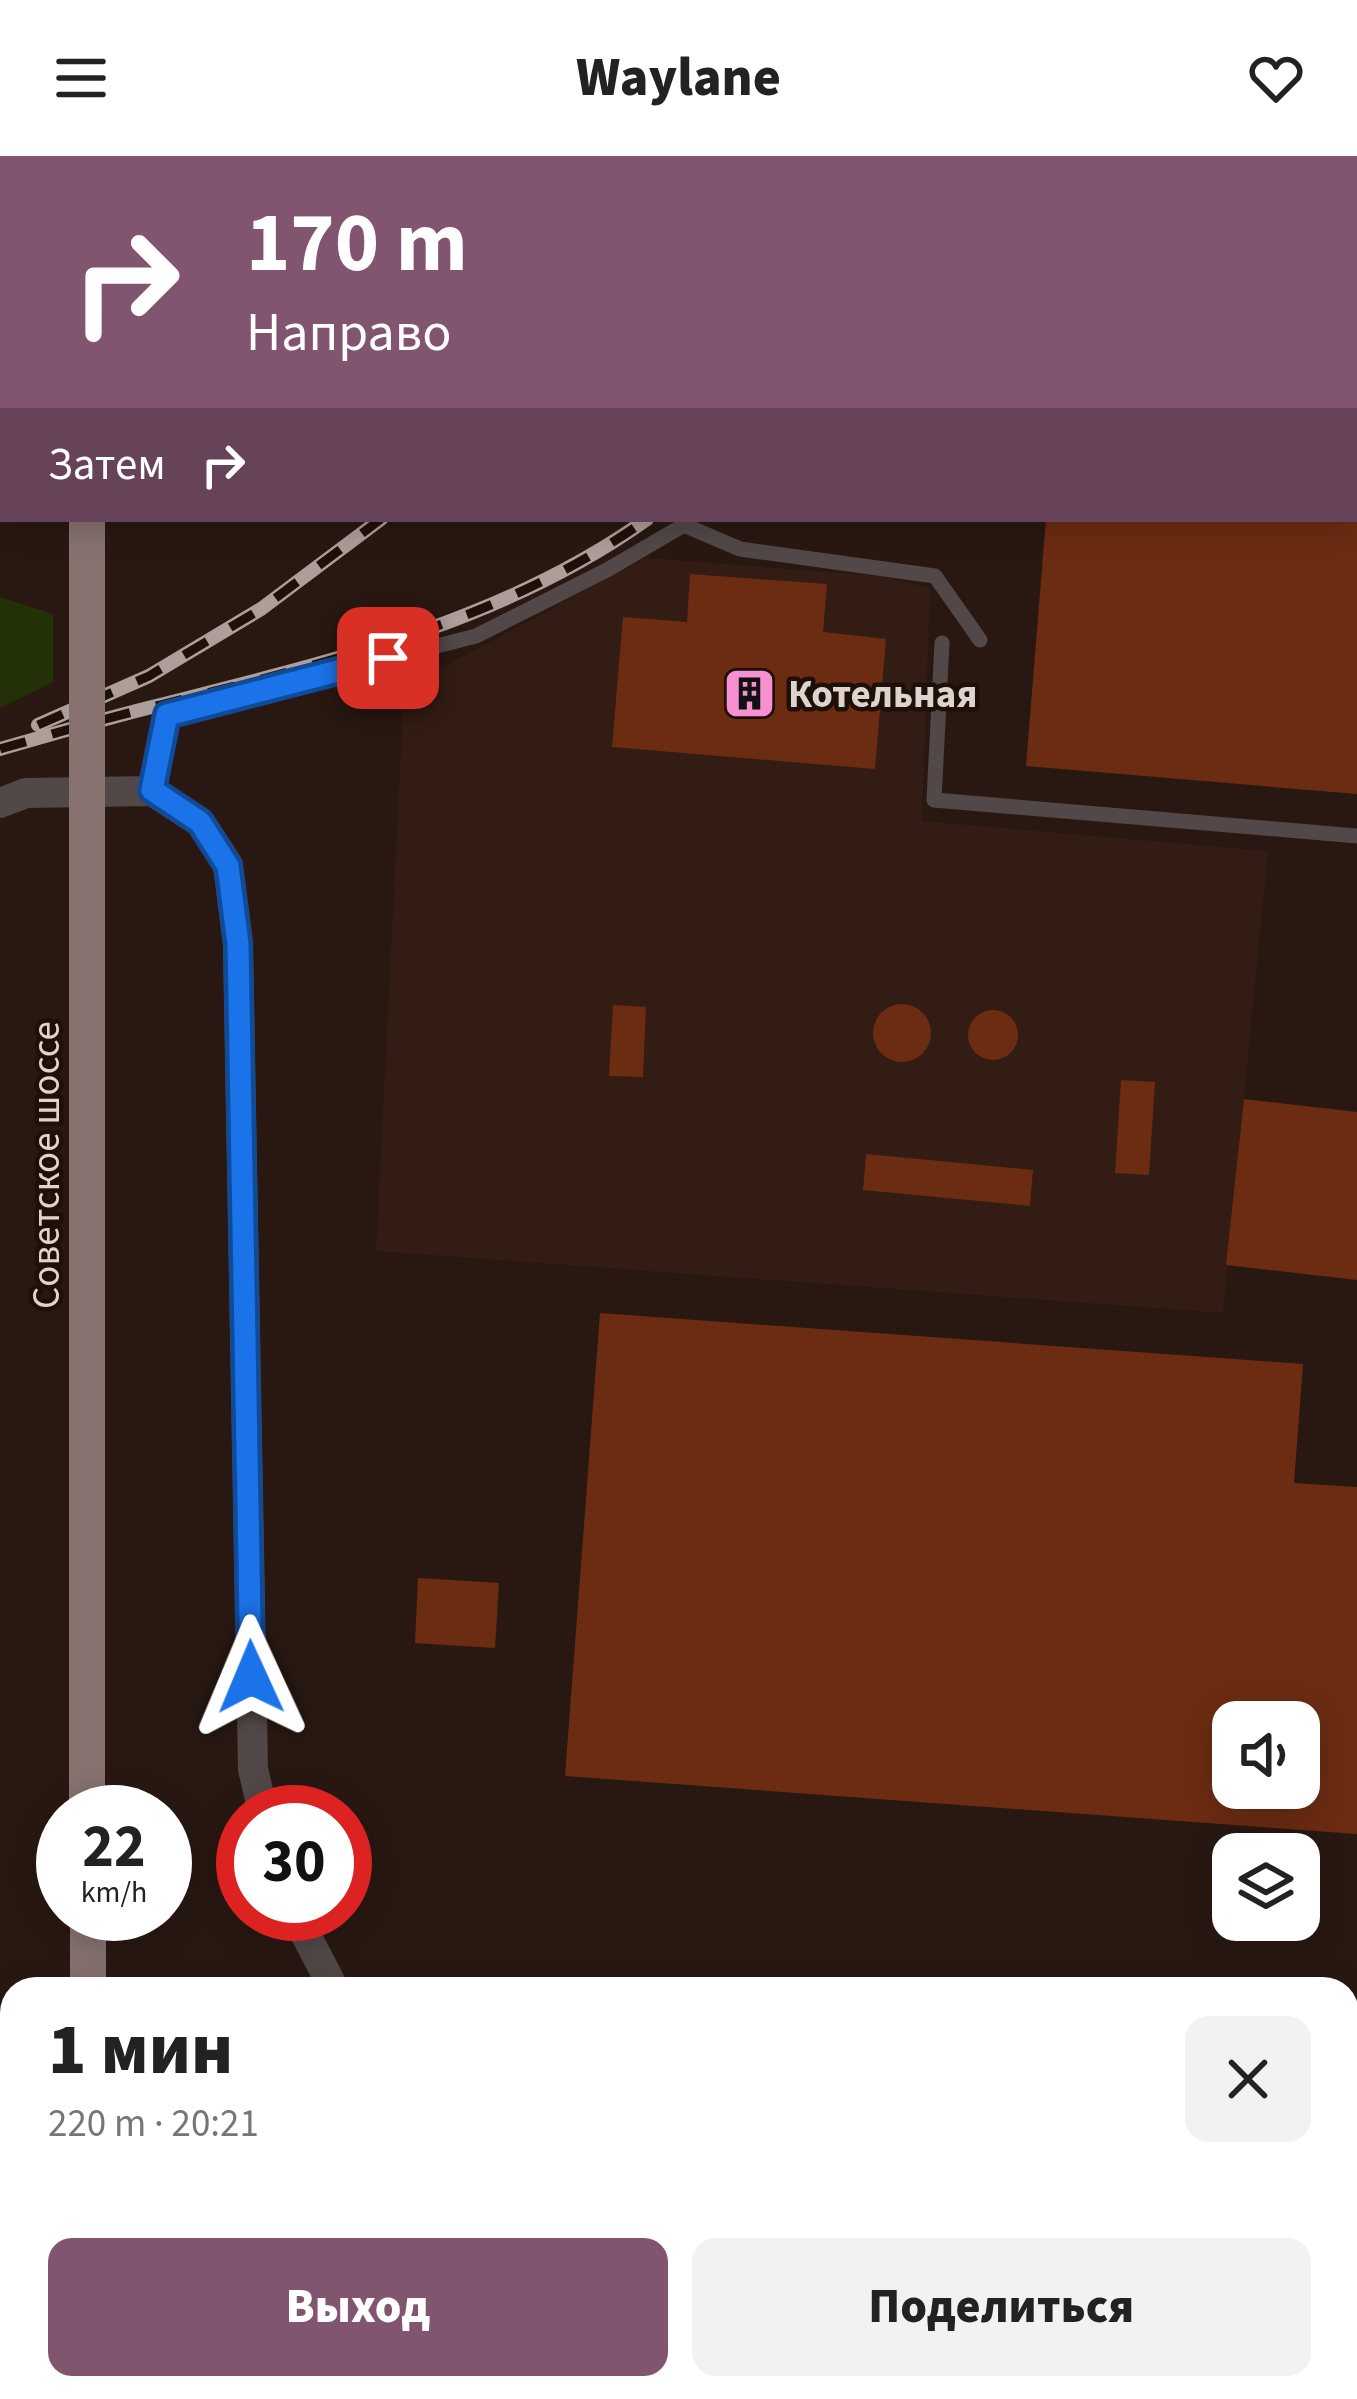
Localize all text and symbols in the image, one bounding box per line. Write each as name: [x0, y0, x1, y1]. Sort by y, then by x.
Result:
text: Waylane: [576, 40, 781, 117]
icon: menu: [48, 45, 114, 111]
icon: heart: [1243, 45, 1309, 111]
text: 170 m: [246, 184, 468, 304]
icon: right: [48, 204, 204, 360]
text: Направо: [246, 295, 451, 372]
icon: right: [190, 432, 256, 498]
text: Затем: [48, 433, 166, 497]
pin: [337, 607, 439, 709]
icon: arrive: [355, 625, 421, 691]
building icon: Котельная: [721, 665, 777, 721]
place label: Котельная: [788, 667, 978, 723]
street label: Советское шоссе: [19, 1021, 75, 1309]
position arrow: [188, 1614, 314, 1740]
map controls: [1212, 1701, 1320, 1941]
button: sound: [1212, 1701, 1320, 1809]
speed limit sign: 30: [216, 1785, 372, 1941]
text: 22: [82, 1805, 146, 1890]
button: layers: [1212, 1833, 1320, 1941]
text: km/h: [81, 1871, 147, 1914]
text: 1 мин: [48, 1999, 233, 2102]
button: close: [1185, 2016, 1311, 2142]
text: 220 m · 20:21: [48, 2096, 259, 2152]
button: Выход: [48, 2238, 668, 2376]
button: Поделиться: [692, 2238, 1311, 2376]

